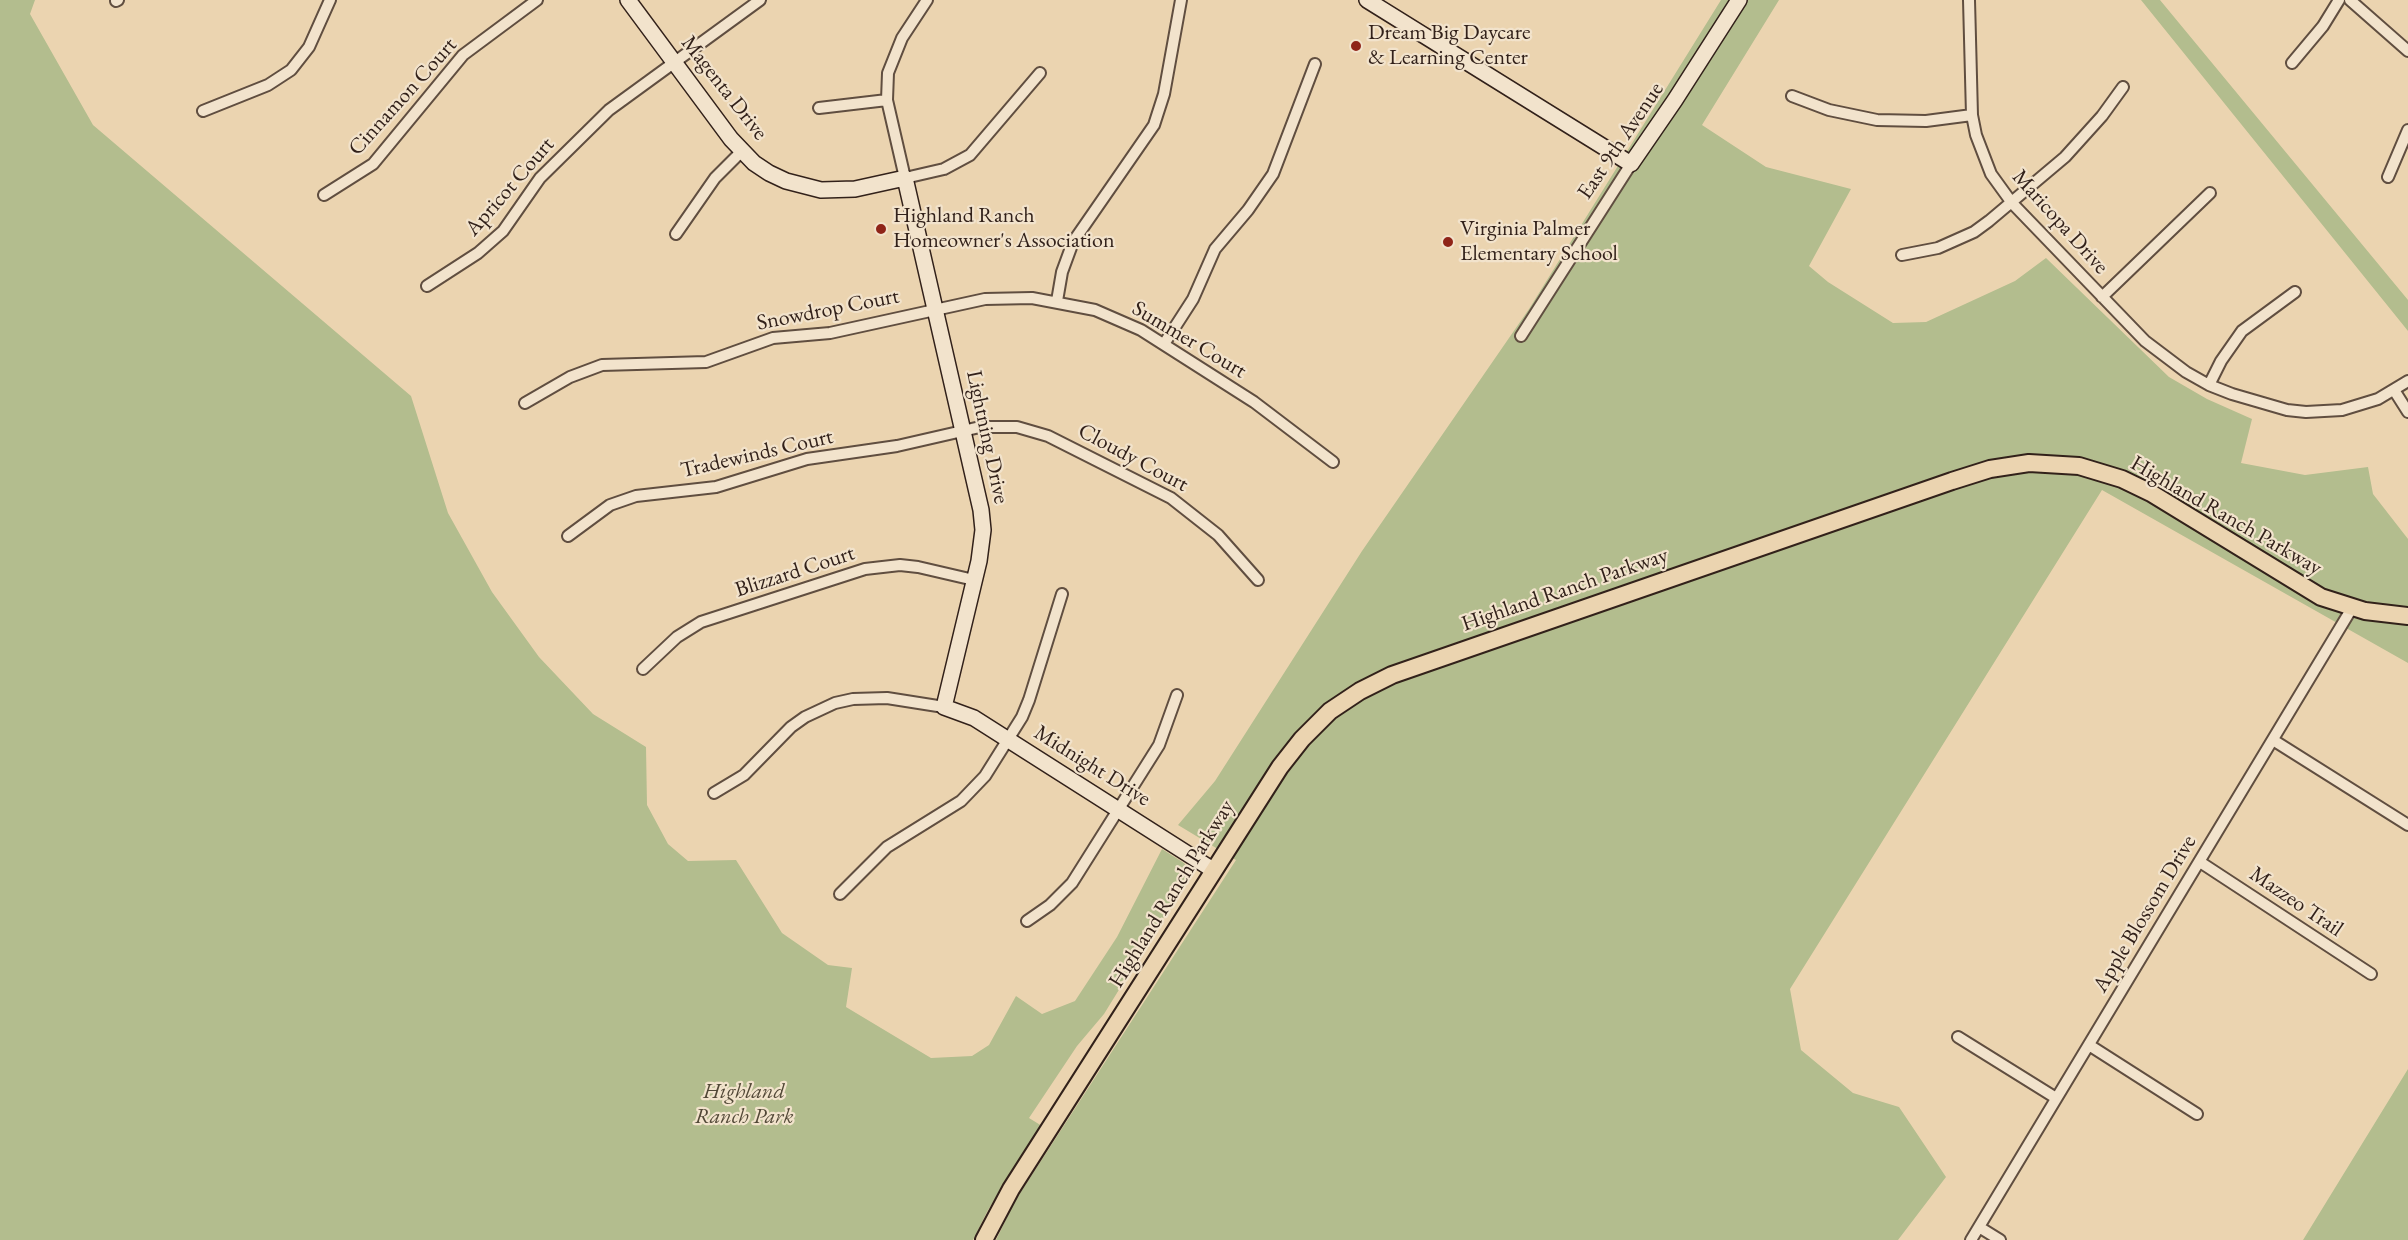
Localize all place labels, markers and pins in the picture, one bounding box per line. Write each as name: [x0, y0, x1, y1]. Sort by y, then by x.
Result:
place label: Dream Big Daycare & Learning Center: [1368, 20, 1531, 72]
marker: Dream Big Daycare & Learning Center: [1349, 39, 1363, 53]
place label: Highland Ranch Homeowner's Association: [893, 203, 1115, 254]
place label: Virginia Palmer Elementary School: [1460, 216, 1618, 268]
marker: Highland Ranch Homeowner's Association: [874, 222, 888, 236]
marker: Virginia Palmer Elementary School: [1441, 235, 1455, 249]

